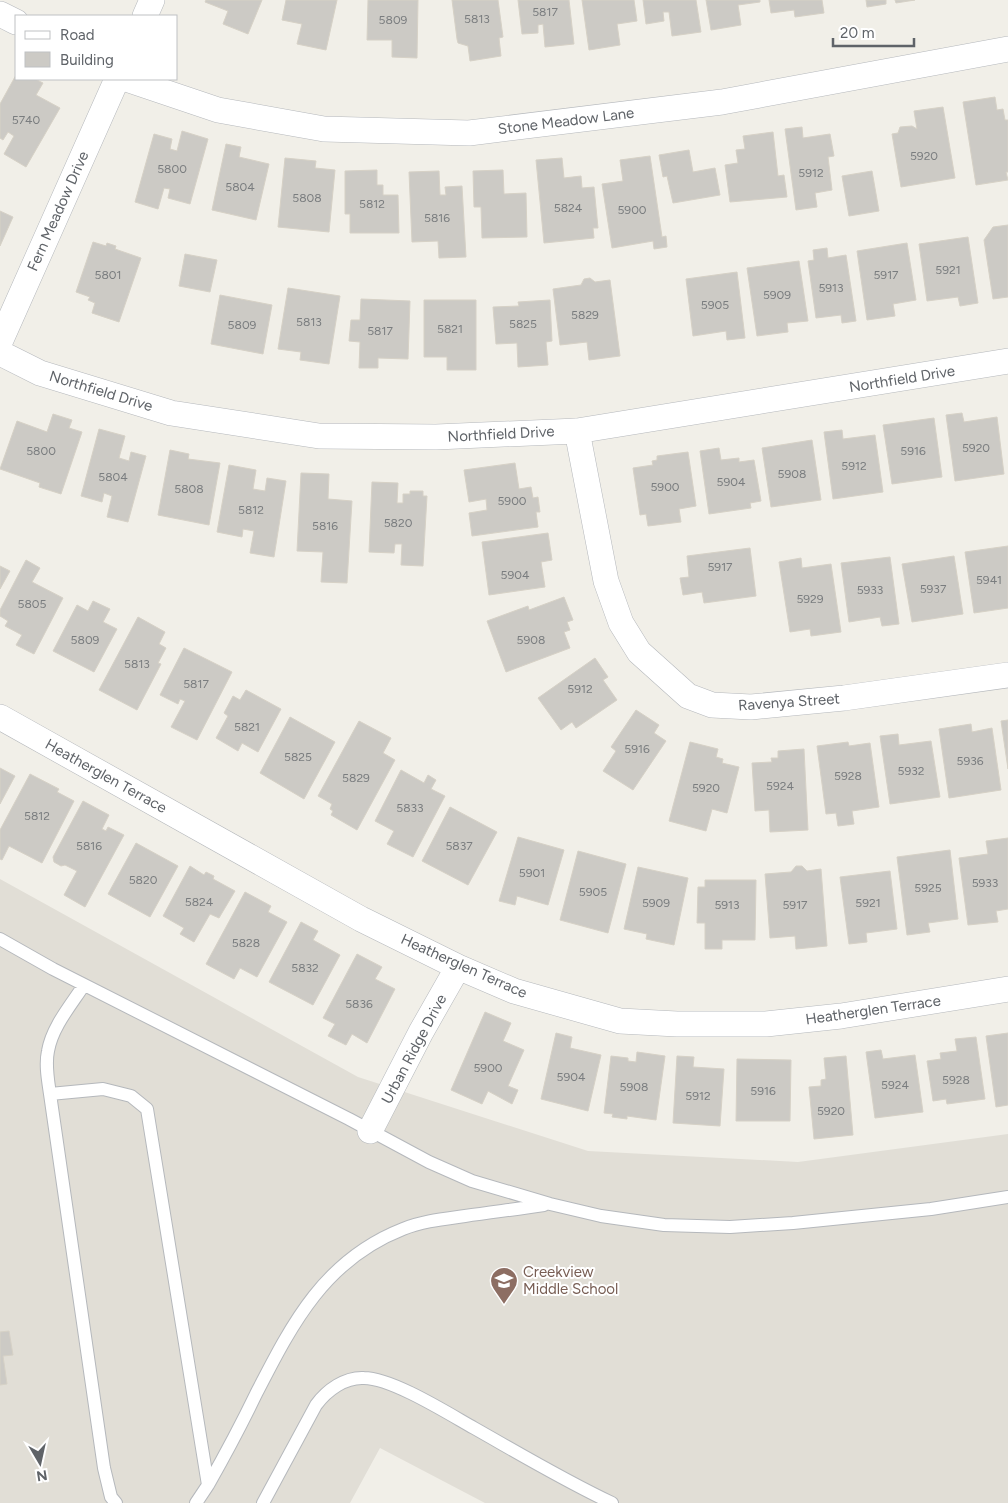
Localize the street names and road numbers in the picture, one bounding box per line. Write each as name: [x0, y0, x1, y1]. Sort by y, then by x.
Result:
street label: Stone Meadow Lane: [497, 104, 635, 138]
street label: Fern Meadow Drive: [23, 148, 93, 274]
street label: Northfield Drive: [848, 362, 956, 396]
street label: Northfield Drive: [47, 367, 155, 415]
street label: Northfield Drive: [447, 422, 555, 446]
street label: Ravenya Street: [737, 689, 841, 715]
street label: Heatherglen Terrace: [42, 735, 170, 817]
street label: Heatherglen Terrace: [398, 930, 530, 1002]
street label: Urban Ridge Drive: [378, 991, 450, 1107]
street label: Heatherglen Terrace: [804, 992, 942, 1028]

